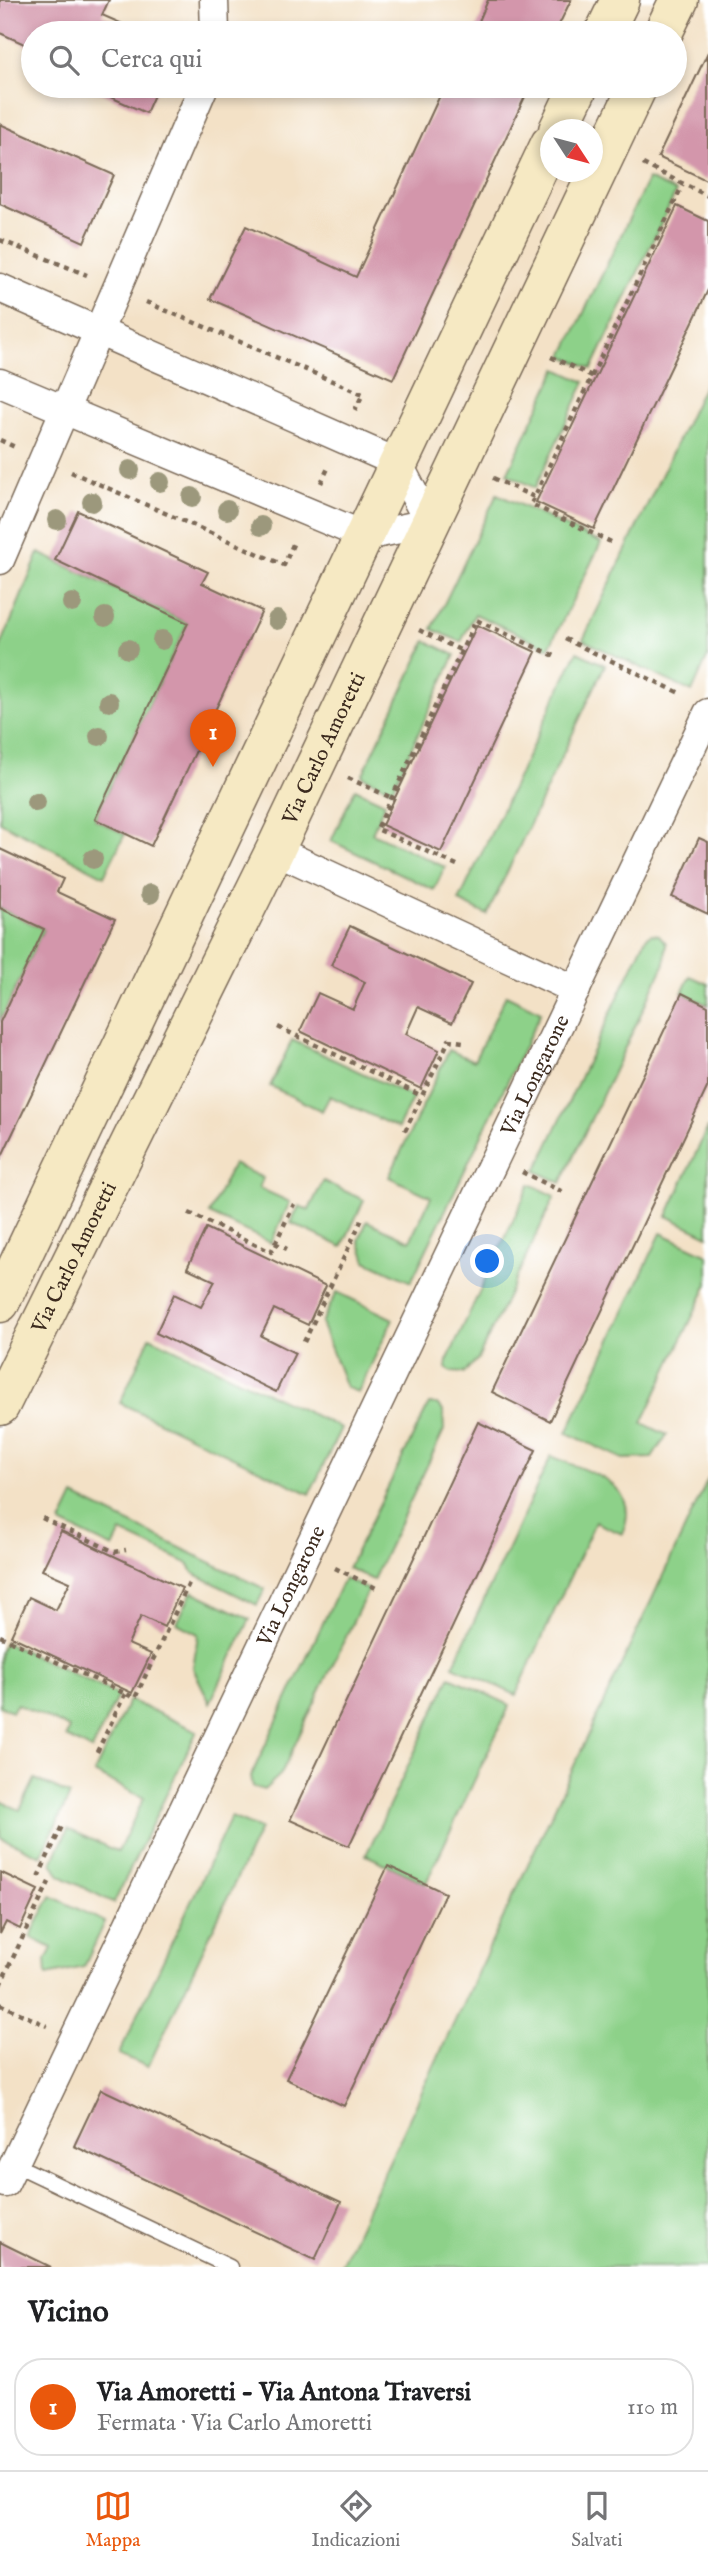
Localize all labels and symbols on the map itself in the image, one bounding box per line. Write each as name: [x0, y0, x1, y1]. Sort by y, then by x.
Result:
north arrow: [540, 119, 603, 182]
street label: Via Carlo Amoretti: [277, 668, 372, 830]
pin: 1: [190, 709, 236, 767]
street label: Via Longarone: [495, 1011, 577, 1142]
street label: Via Carlo Amoretti: [26, 1178, 124, 1339]
your location: [470, 1244, 504, 1278]
street label: Via Longarone: [251, 1521, 333, 1652]

